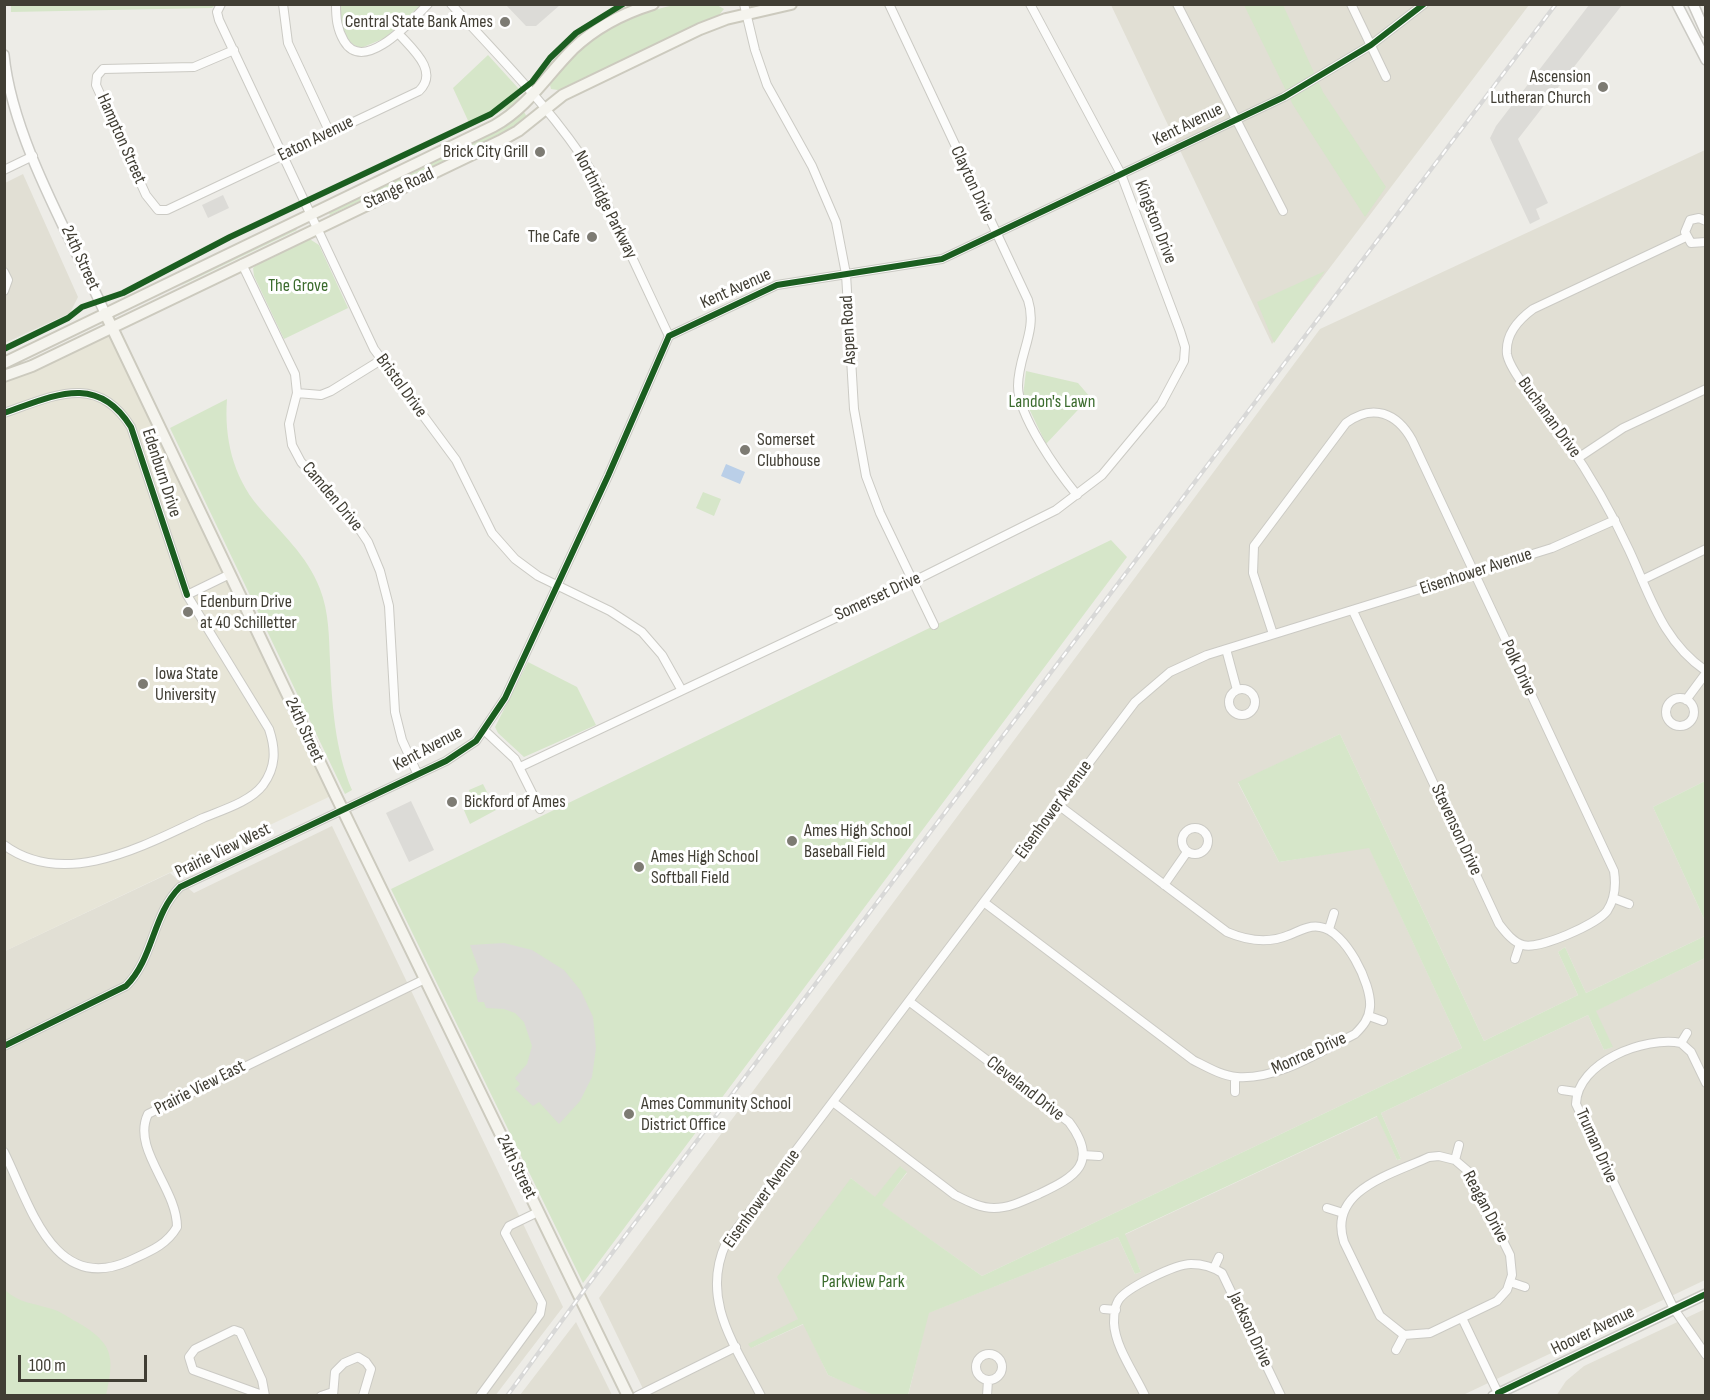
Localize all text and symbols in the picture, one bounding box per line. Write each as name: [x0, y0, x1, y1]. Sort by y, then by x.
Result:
place label: Central State Bank Ames: [345, 11, 493, 33]
marker: Central State Bank Ames: [498, 15, 512, 29]
place label: Ascension Lutheran Church: [1490, 66, 1591, 109]
marker: Ascension Lutheran Church: [1596, 80, 1610, 94]
street label: Hampton Street: [92, 91, 150, 187]
street label: Kent Avenue: [1149, 99, 1227, 151]
street label: Eaton Avenue: [275, 111, 357, 167]
place label: Brick City Grill: [443, 141, 528, 163]
street label: Clayton Drive: [945, 143, 999, 225]
marker: Brick City Grill: [533, 145, 547, 159]
street label: Northridge Parkway: [568, 147, 642, 263]
street label: Stange Road: [360, 163, 438, 215]
street label: Kingston Drive: [1129, 177, 1181, 267]
street label: 24th Street: [56, 222, 104, 294]
place label: The Cafe: [528, 226, 580, 248]
marker: The Cafe: [585, 230, 599, 244]
street label: Kent Avenue: [697, 264, 775, 314]
park label: The Grove: [268, 275, 328, 297]
street label: Aspen Road: [836, 295, 862, 365]
street label: Bristol Drive: [371, 350, 431, 422]
street label: Buchanan Drive: [1513, 374, 1585, 462]
park label: Landon's Lawn: [1009, 391, 1095, 413]
street label: Edenburn Drive: [137, 426, 185, 520]
place label: Somerset Clubhouse: [757, 429, 820, 472]
marker: Somerset Clubhouse: [738, 443, 752, 457]
street label: Camden Drive: [297, 458, 367, 536]
street label: Eisenhower Avenue: [1417, 544, 1535, 600]
street label: Somerset Drive: [832, 568, 924, 626]
place label: Edenburn Drive at 40 Schilletter: [200, 591, 297, 634]
marker: Edenburn Drive at 40 Schilletter: [181, 605, 195, 619]
street label: Polk Drive: [1496, 636, 1540, 700]
place label: Iowa State University: [155, 663, 218, 706]
marker: Iowa State University: [136, 677, 150, 691]
street label: 24th Street: [280, 694, 328, 766]
street label: Kent Avenue: [390, 722, 466, 776]
street label: Eisenhower Avenue: [1011, 756, 1097, 864]
street label: Stevenson Drive: [1426, 781, 1486, 879]
place label: Bickford of Ames: [464, 791, 566, 813]
marker: Bickford of Ames: [445, 795, 459, 809]
street label: Prairie View West: [172, 819, 274, 883]
place label: Ames High School Baseball Field: [804, 820, 911, 862]
marker: Ames High School Baseball Field: [785, 834, 799, 848]
place label: Ames High School Softball Field: [651, 846, 758, 888]
marker: Ames High School Softball Field: [632, 860, 646, 874]
street label: Monroe Drive: [1268, 1028, 1350, 1080]
street label: Cleveland Drive: [982, 1052, 1068, 1126]
street label: Prairie View East: [151, 1056, 249, 1120]
place label: Ames Community School District Office: [641, 1093, 791, 1136]
street label: Truman Drive: [1570, 1105, 1622, 1187]
marker: Ames Community School District Office: [622, 1107, 636, 1121]
street label: 24th Street: [491, 1131, 541, 1203]
street label: Eisenhower Avenue: [719, 1145, 805, 1253]
street label: Reagan Drive: [1457, 1167, 1513, 1247]
park label: Parkview Park: [821, 1271, 905, 1293]
street label: Jackson Drive: [1223, 1289, 1277, 1371]
street label: Hoover Avenue: [1548, 1302, 1638, 1360]
scale bar: [21, 1343, 150, 1381]
text: 100 m: [29, 1355, 66, 1376]

